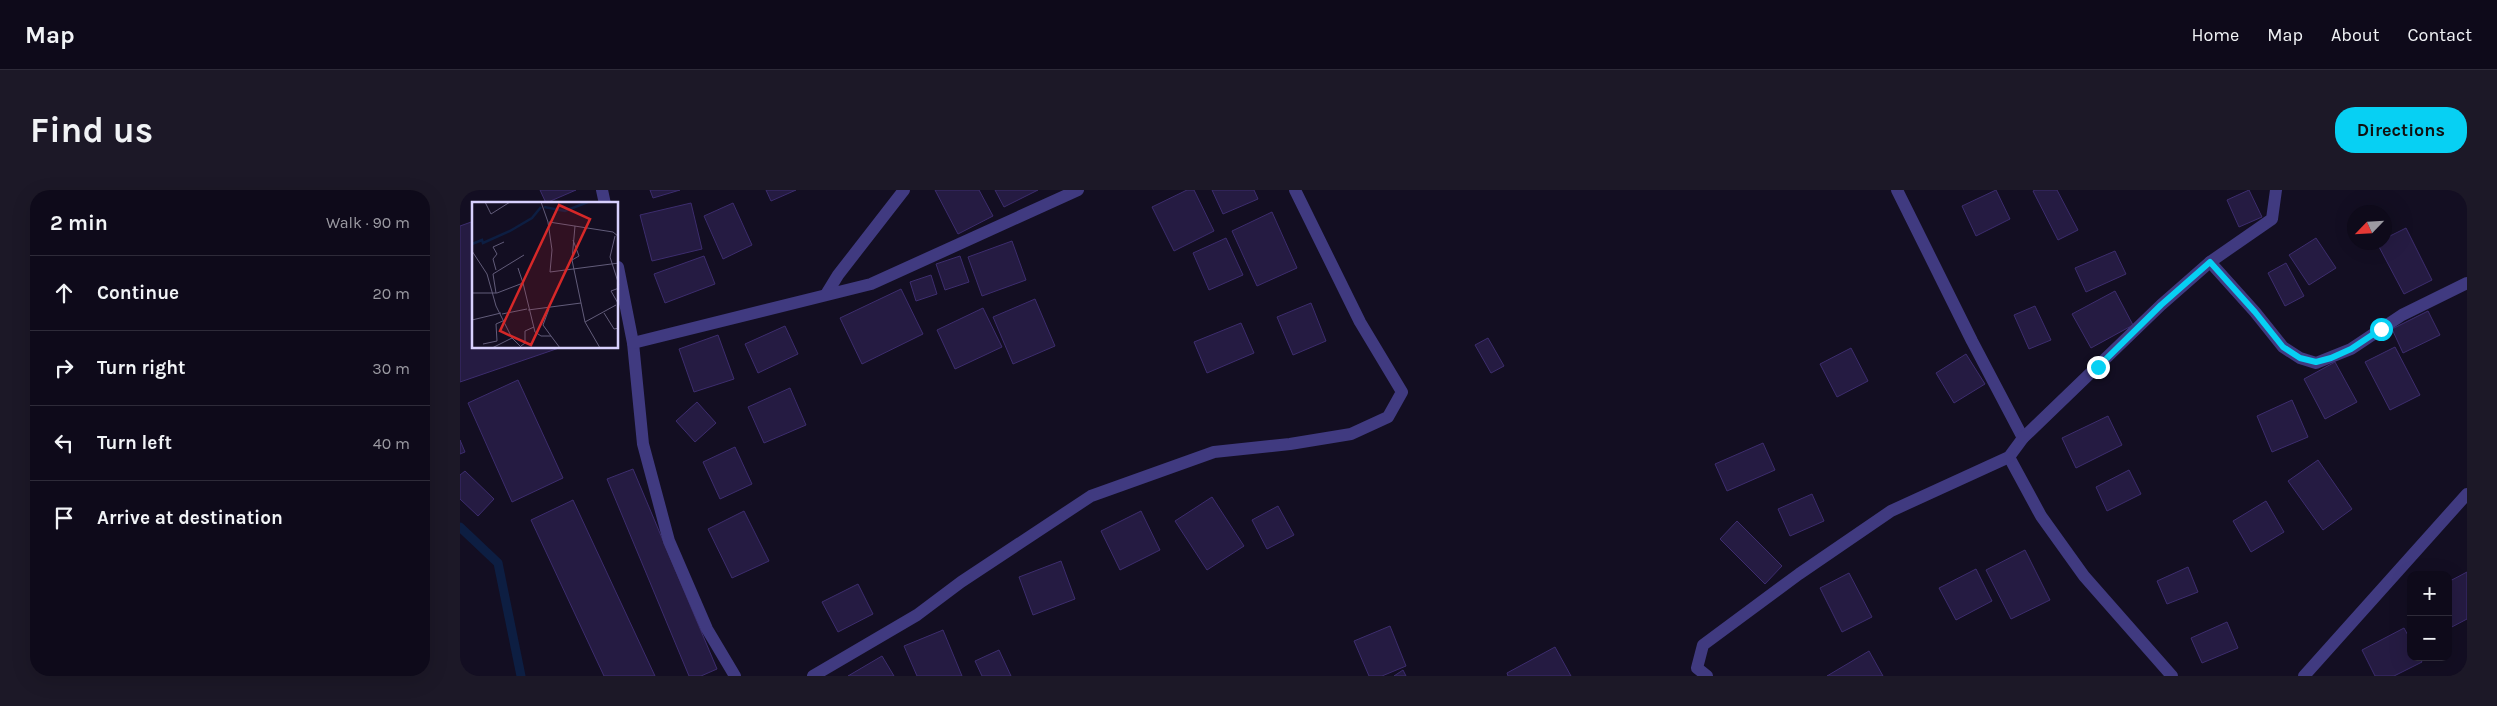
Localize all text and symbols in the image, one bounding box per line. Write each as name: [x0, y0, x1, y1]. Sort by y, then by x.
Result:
text: Map: [25, 21, 75, 49]
text: Home: [2191, 24, 2239, 46]
text: Map: [2267, 24, 2303, 46]
text: About: [2331, 24, 2380, 46]
text: Contact: [2408, 24, 2472, 46]
button: Directions: [2335, 107, 2467, 153]
text: Find us: [30, 110, 153, 151]
inset map: [472, 202, 619, 349]
north arrow: [2347, 205, 2392, 250]
text: 2 min: [50, 211, 108, 235]
text: Walk · 90 m: [326, 213, 410, 232]
icon: ahead: [50, 279, 78, 307]
text: Continue: [97, 282, 179, 304]
text: 20 m: [372, 284, 410, 303]
route start: [2370, 318, 2393, 341]
icon: right: [50, 354, 78, 382]
route end: [2087, 356, 2110, 379]
text: Turn right: [97, 357, 186, 379]
text: 30 m: [372, 359, 410, 378]
icon: left: [50, 429, 78, 457]
text: Turn left: [97, 432, 172, 454]
text: 40 m: [373, 434, 410, 453]
icon: arrive: [50, 504, 78, 532]
text: Arrive at destination: [97, 507, 283, 529]
map controls: [2407, 571, 2452, 661]
button: +: [2407, 571, 2452, 616]
button: −: [2407, 616, 2452, 661]

